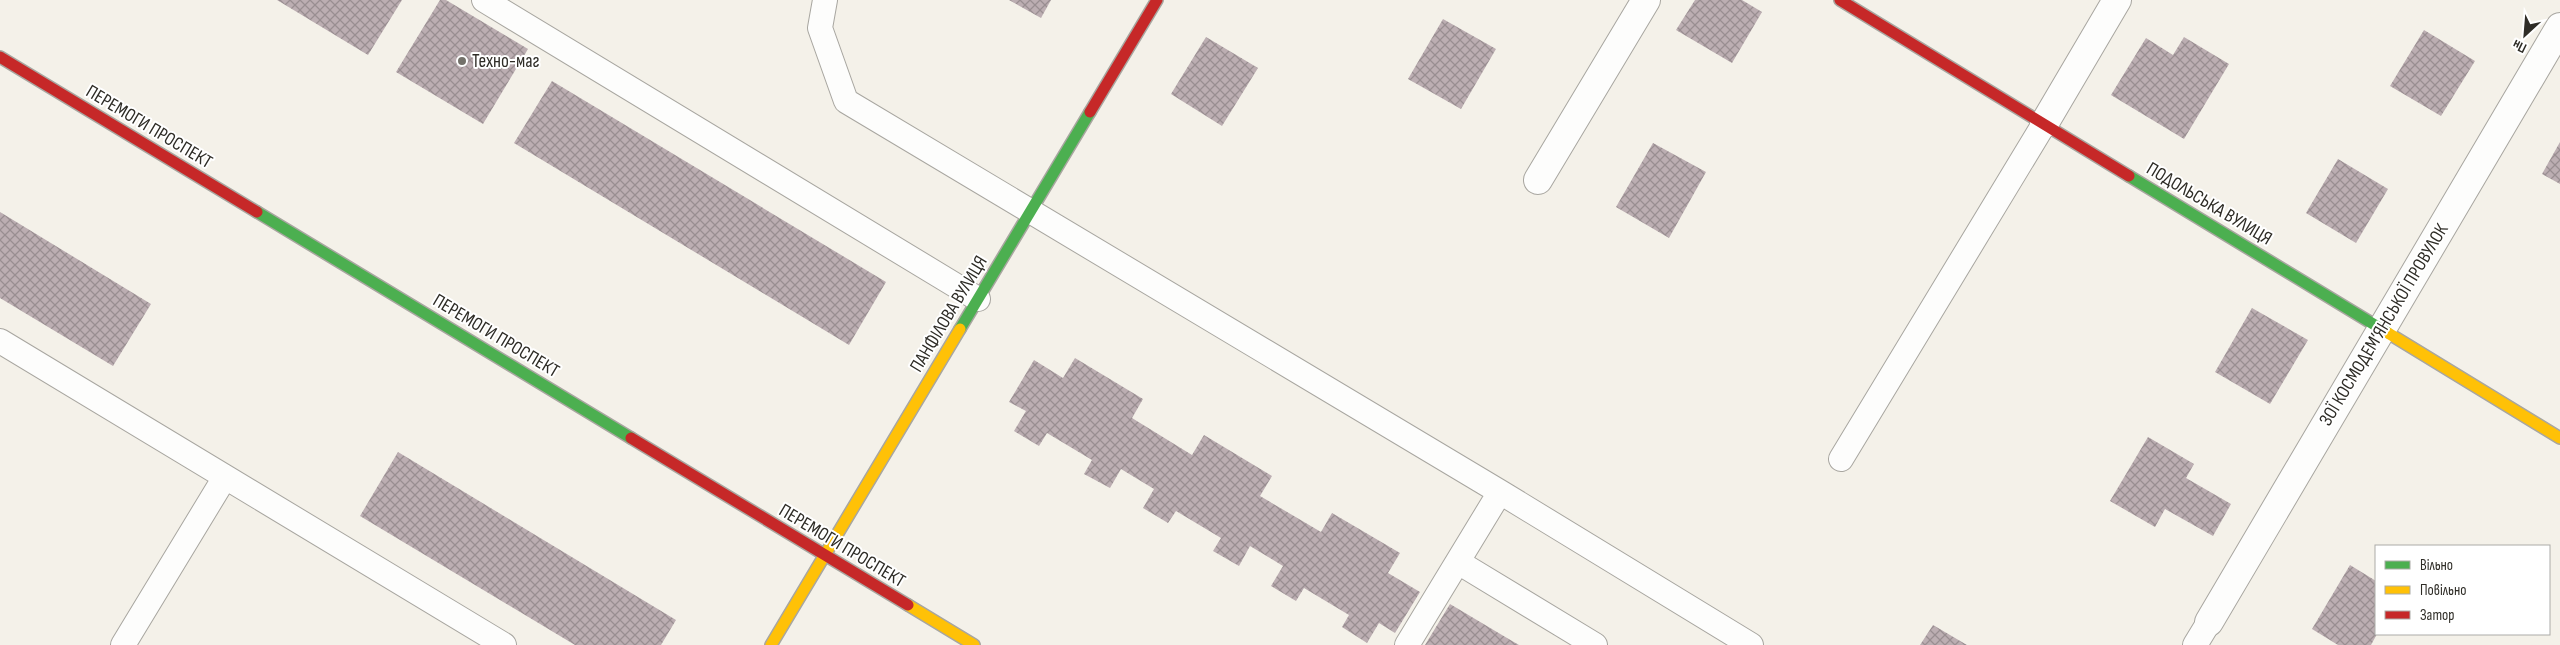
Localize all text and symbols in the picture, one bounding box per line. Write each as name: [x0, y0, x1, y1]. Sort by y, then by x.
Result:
north arrow: [2500, 10, 2550, 60]
text: Пн: [2510, 36, 2529, 57]
place label: Техно-маг: [472, 50, 540, 73]
marker: Техно-маг: [456, 55, 468, 67]
street label: ПЕРЕМОГИ ПРОСПЕКТ: [82, 80, 217, 174]
street label: ПОДОЛЬСЬКА ВУЛИЦЯ: [2142, 158, 2276, 250]
street label: ЗОЇ КОСМОДЕМ’ЯНСЬКОЇ ПРОВУЛОК: [2314, 219, 2454, 430]
street label: ПАНФІЛОВА ВУЛИЦЯ: [905, 252, 993, 376]
street label: ПЕРЕМОГИ ПРОСПЕКТ: [429, 289, 564, 383]
street label: ПЕРЕМОГИ ПРОСПЕКТ: [775, 499, 910, 593]
legend: [2375, 545, 2550, 635]
text: Вільно: [2420, 556, 2453, 575]
text: Повільно: [2420, 581, 2466, 600]
text: Затор: [2420, 606, 2454, 625]

